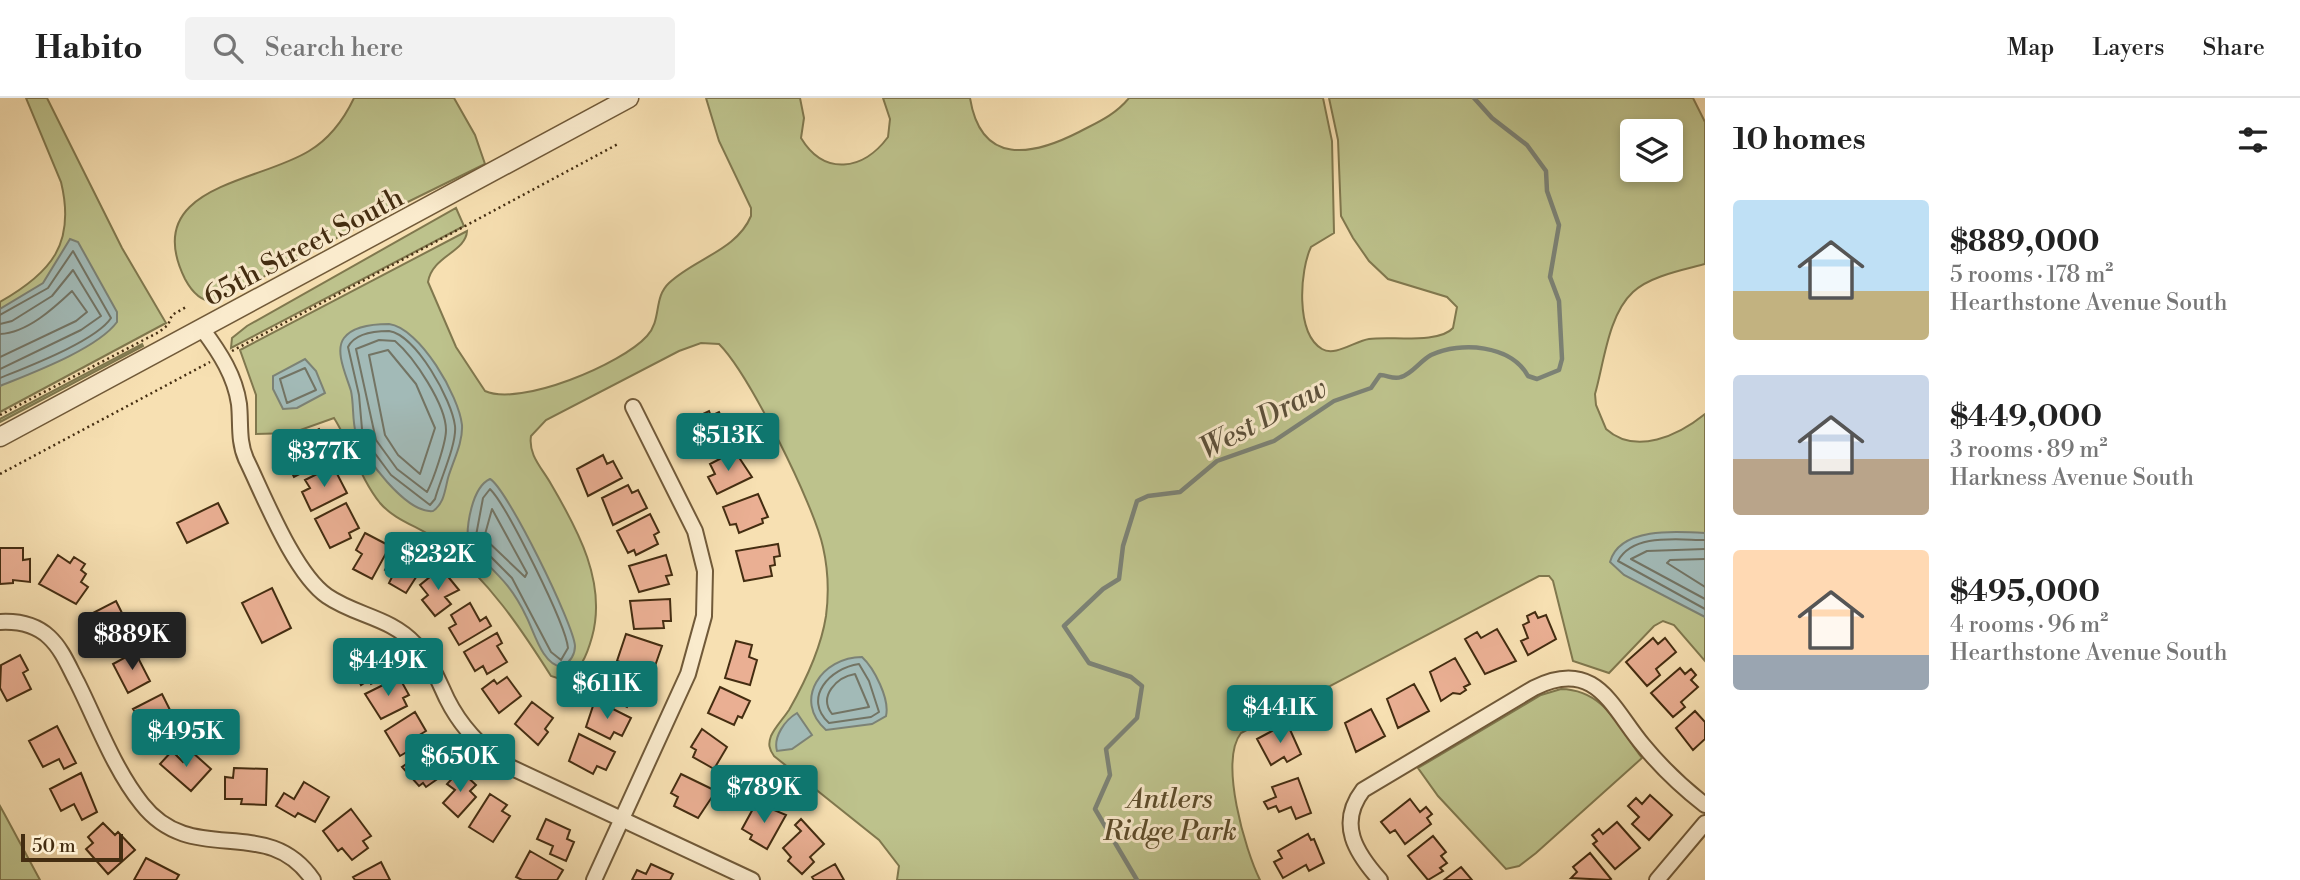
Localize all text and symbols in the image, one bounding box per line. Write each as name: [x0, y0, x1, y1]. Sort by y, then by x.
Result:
search box: [185, 17, 675, 80]
text: Habito: [35, 28, 143, 69]
icon: search: [209, 29, 247, 67]
text: Search here: [265, 32, 404, 64]
text: Map: [2007, 33, 2054, 63]
text: Layers: [2092, 33, 2164, 63]
text: Share: [2202, 33, 2265, 63]
map controls: [1620, 119, 1683, 182]
button: layers: [1620, 119, 1683, 182]
text: 10 homes: [1733, 121, 1866, 159]
icon: filters: [2234, 121, 2272, 159]
street label: 65th Street South: [198, 180, 410, 315]
text: $889,000: [1950, 223, 2100, 261]
icon: home: [1789, 228, 1873, 312]
text: 5 rooms · 178 m²: [1950, 261, 2113, 289]
text: Hearthstone Avenue South: [1950, 289, 2227, 317]
water label: West Draw: [1193, 369, 1334, 468]
text: $449,000: [1950, 398, 2102, 436]
icon: home: [1789, 403, 1873, 487]
pin: $513K: [679, 414, 777, 473]
text: $513K: [692, 422, 764, 450]
pin: $377K: [275, 430, 373, 489]
text: 3 rooms · 89 m²: [1950, 436, 2107, 464]
text: $377K: [288, 438, 360, 466]
text: Harkness Avenue South: [1950, 464, 2194, 492]
pin: $232K: [389, 532, 487, 592]
text: $232K: [401, 541, 475, 569]
text: $495,000: [1950, 573, 2100, 611]
icon: home: [1789, 578, 1873, 662]
text: 4 rooms · 96 m²: [1950, 611, 2108, 639]
pin: $889K: [83, 612, 181, 672]
text: $889K: [94, 621, 170, 649]
pin: $449K: [339, 638, 437, 698]
text: Hearthstone Avenue South: [1950, 639, 2227, 667]
text: $449K: [349, 647, 427, 675]
pin: $611K: [558, 662, 656, 721]
text: $611K: [573, 670, 641, 698]
pin: $441K: [1231, 686, 1329, 745]
text: $441K: [1243, 694, 1317, 722]
pin: $495K: [137, 710, 235, 769]
text: $495K: [148, 718, 224, 746]
pin: $650K: [411, 734, 509, 794]
text: $650K: [421, 743, 499, 771]
pin: $789K: [715, 766, 813, 825]
text: $789K: [727, 774, 801, 802]
park label: Antlers Ridge Park: [1102, 782, 1237, 849]
scale bar: [21, 831, 122, 863]
text: 50 m: [32, 834, 76, 858]

